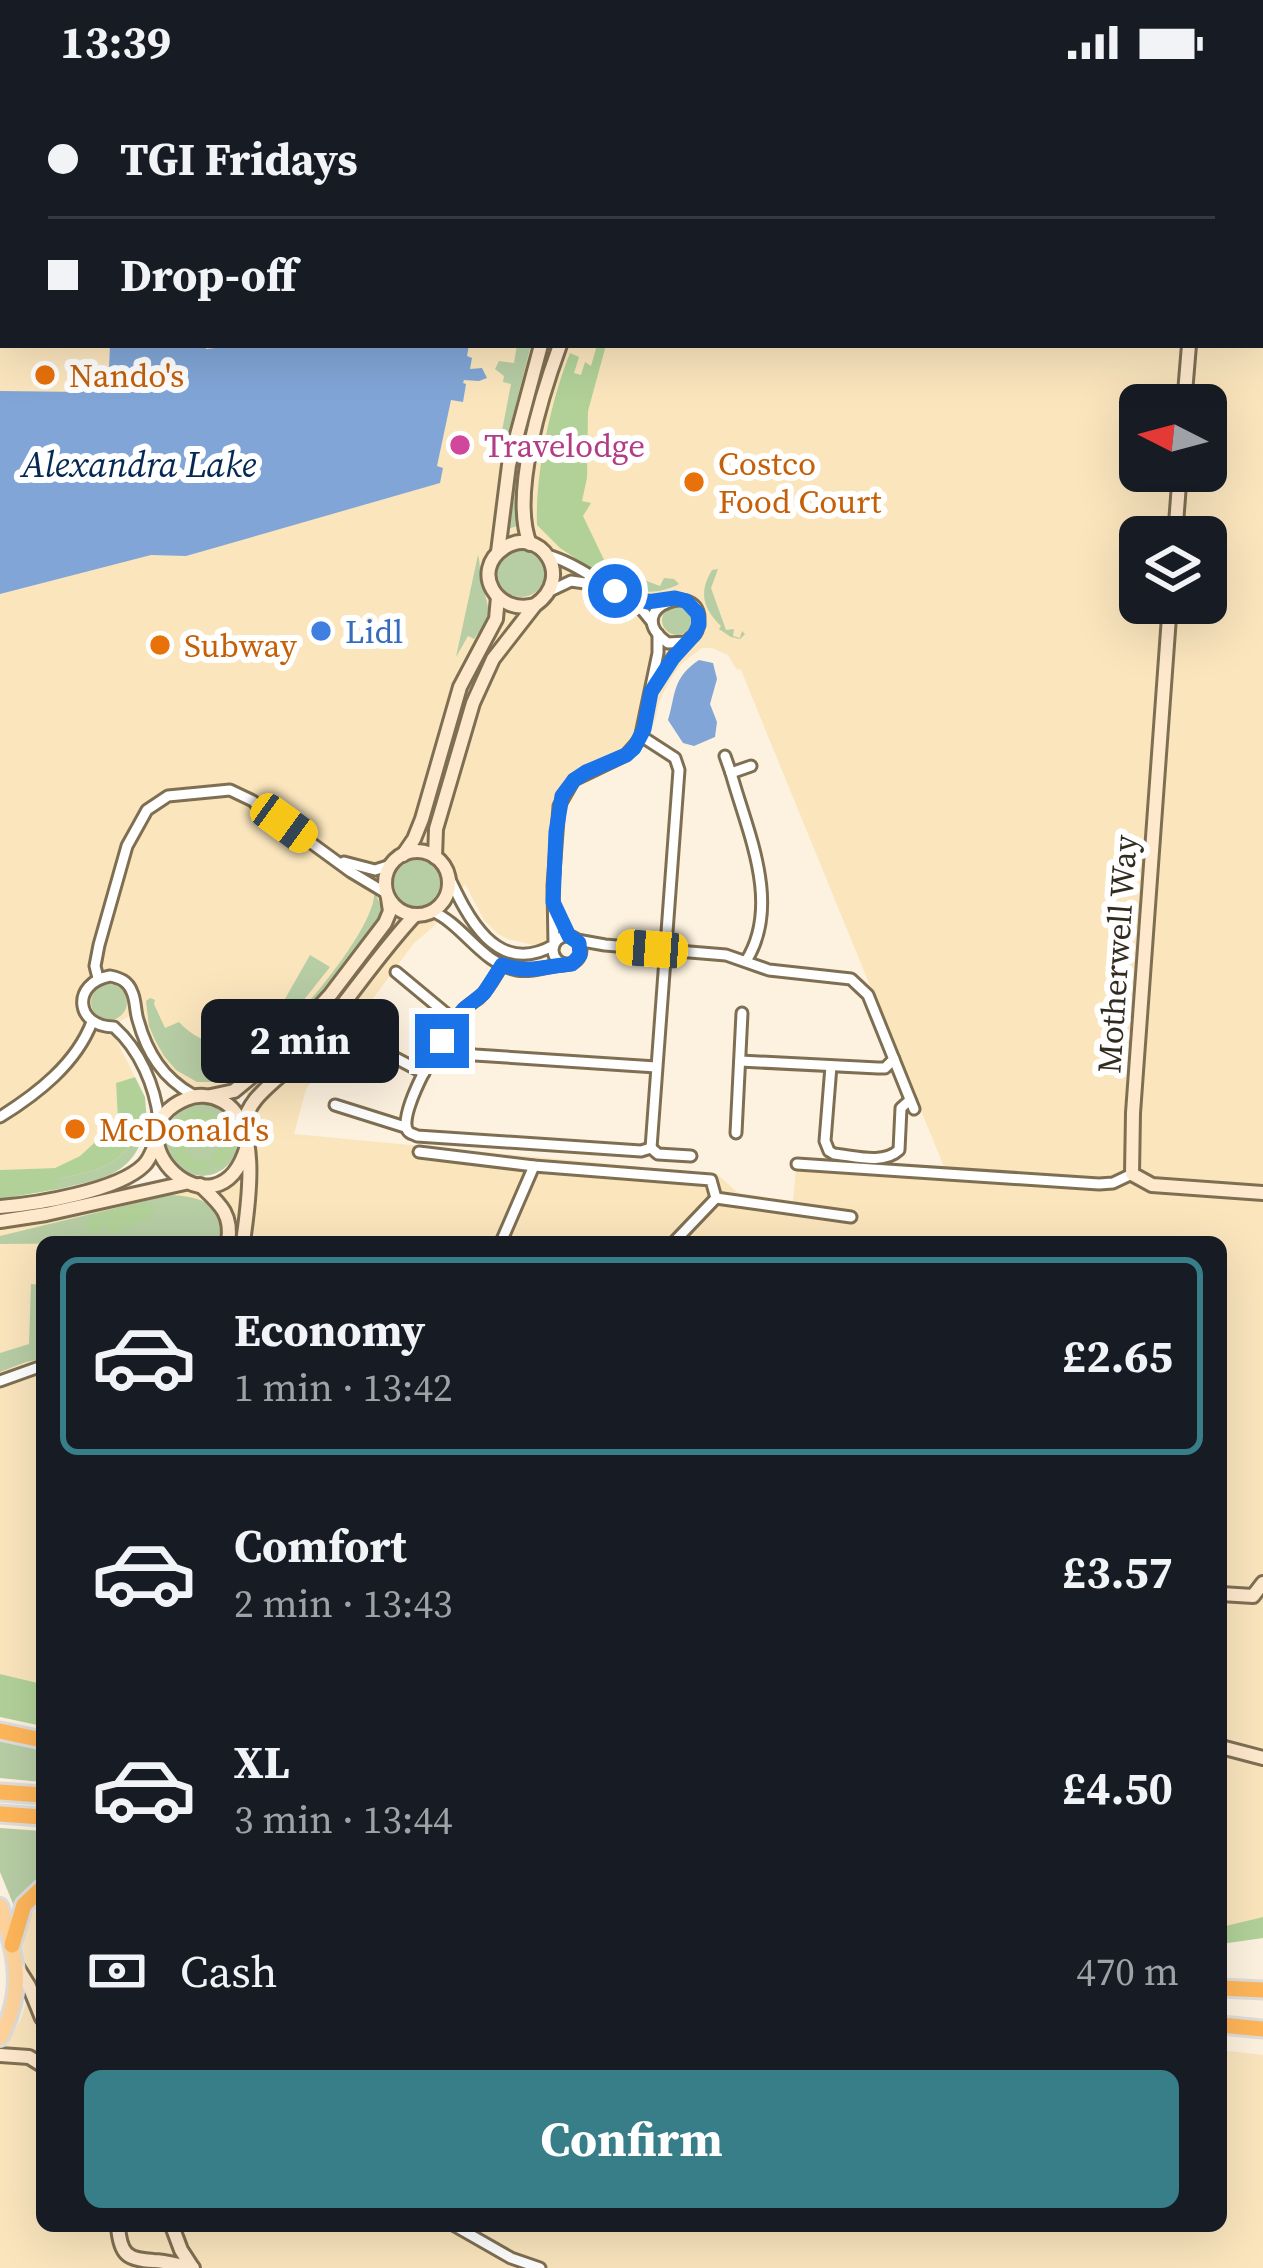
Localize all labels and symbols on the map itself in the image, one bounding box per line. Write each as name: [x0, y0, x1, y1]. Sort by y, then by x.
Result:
place label: Nando's: [69, 353, 184, 398]
marker: Nando's: [32, 362, 58, 388]
north arrow: [1119, 384, 1227, 492]
place label: Travelodge: [484, 423, 645, 468]
marker: Travelodge: [447, 432, 473, 458]
water label: Alexandra Lake: [20, 440, 257, 489]
place label: Costco Food Court: [718, 441, 882, 524]
marker: Costco Food Court: [681, 469, 707, 495]
route start: [588, 564, 642, 618]
place label: Lidl: [345, 609, 403, 654]
marker: Lidl: [308, 618, 334, 644]
place label: Subway: [184, 623, 297, 668]
marker: Subway: [147, 632, 173, 658]
car: [244, 787, 324, 859]
street label: Motherwell Way: [1086, 833, 1148, 1075]
car: [615, 929, 689, 969]
callout: 2 min: [202, 999, 400, 1083]
route end: [415, 1014, 469, 1068]
place label: McDonald's: [99, 1107, 269, 1152]
marker: McDonald's: [62, 1116, 88, 1142]

